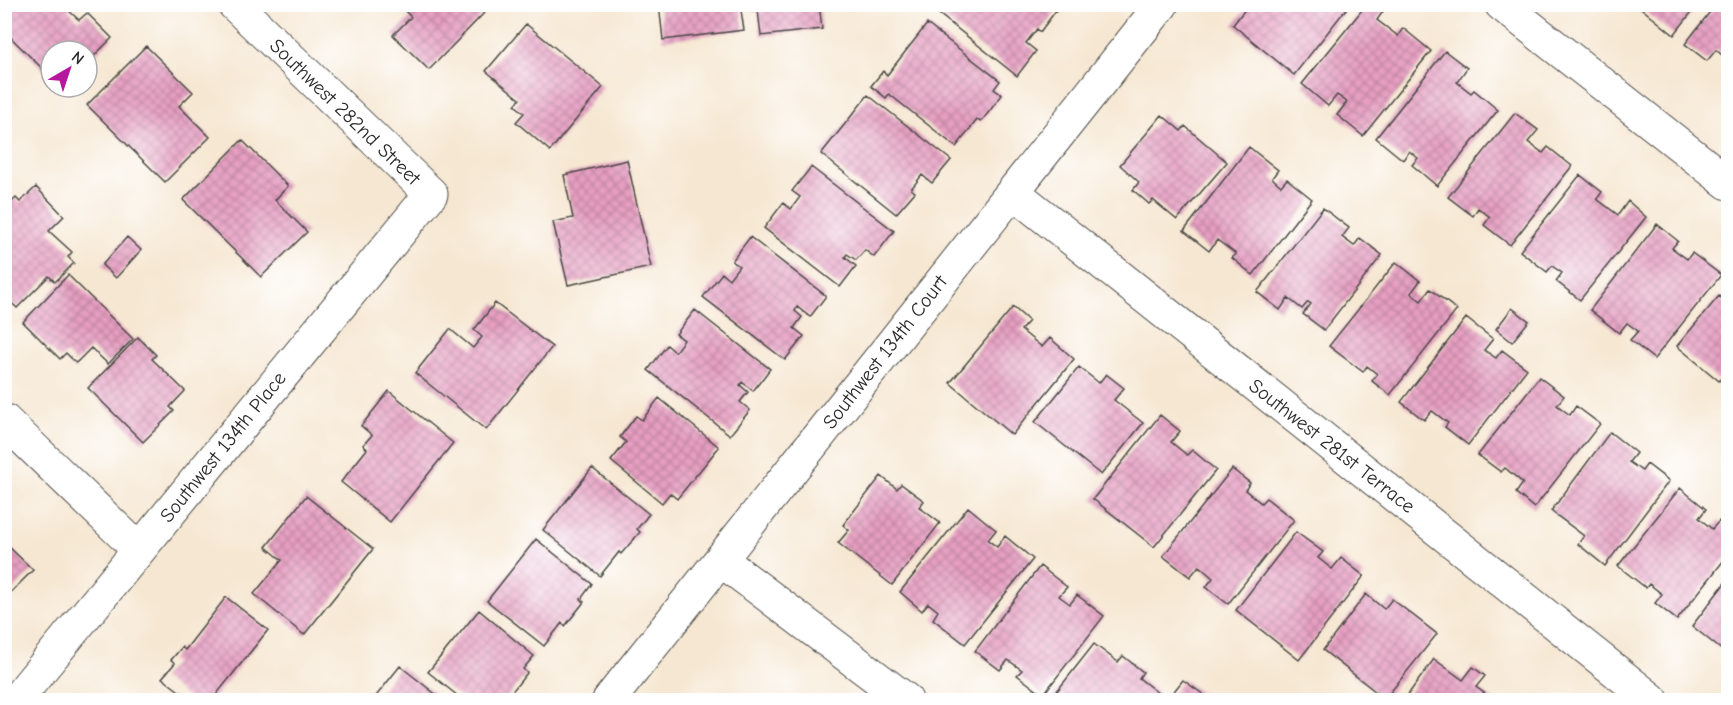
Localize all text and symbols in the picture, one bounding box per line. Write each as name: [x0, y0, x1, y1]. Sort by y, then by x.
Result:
street label: Southwest 282nd Street: [265, 34, 426, 191]
north arrow: [39, 39, 99, 99]
text: N: [68, 48, 88, 68]
street label: Southwest 134th Court: [818, 270, 953, 433]
street label: Southwest 134th Place: [155, 367, 291, 527]
street label: Southwest 281st Terrace: [1244, 374, 1420, 518]

